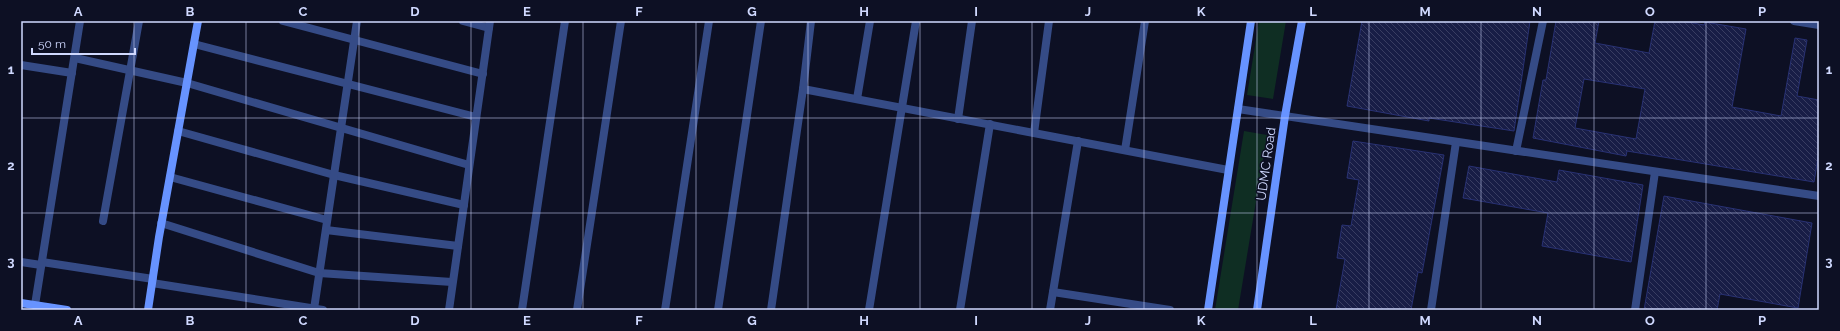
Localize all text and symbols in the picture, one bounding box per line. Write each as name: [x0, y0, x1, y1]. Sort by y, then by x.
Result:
text: A: [74, 4, 83, 19]
text: B: [186, 4, 195, 19]
text: C: [299, 4, 308, 19]
text: D: [410, 4, 420, 19]
text: E: [523, 4, 531, 19]
text: F: [635, 4, 643, 19]
text: G: [747, 4, 757, 19]
text: H: [859, 4, 869, 19]
text: I: [974, 4, 978, 19]
text: J: [1085, 4, 1091, 19]
text: K: [1197, 4, 1206, 19]
text: L: [1309, 4, 1317, 19]
text: M: [1419, 4, 1431, 19]
text: N: [1532, 4, 1542, 19]
text: O: [1645, 4, 1655, 19]
text: P: [1758, 4, 1766, 19]
scale bar: [32, 30, 135, 56]
text: 50 m: [38, 37, 66, 51]
text: 1: [8, 62, 15, 77]
text: 1: [1826, 62, 1833, 77]
street label: UDMC Road: [1253, 126, 1279, 202]
text: 2: [7, 158, 15, 173]
text: 2: [1825, 158, 1833, 173]
text: 3: [7, 254, 15, 269]
text: 3: [1825, 254, 1833, 269]
text: A: [74, 313, 83, 328]
text: B: [186, 313, 195, 328]
text: C: [299, 313, 308, 328]
text: D: [410, 313, 420, 328]
text: E: [523, 313, 531, 328]
text: F: [635, 313, 643, 328]
text: G: [747, 313, 757, 328]
text: H: [859, 313, 869, 328]
text: I: [974, 313, 978, 328]
text: J: [1085, 313, 1091, 328]
text: K: [1197, 313, 1206, 328]
text: L: [1309, 313, 1317, 328]
text: M: [1419, 313, 1431, 328]
text: N: [1532, 313, 1542, 328]
text: O: [1645, 313, 1655, 328]
text: P: [1758, 313, 1766, 328]

